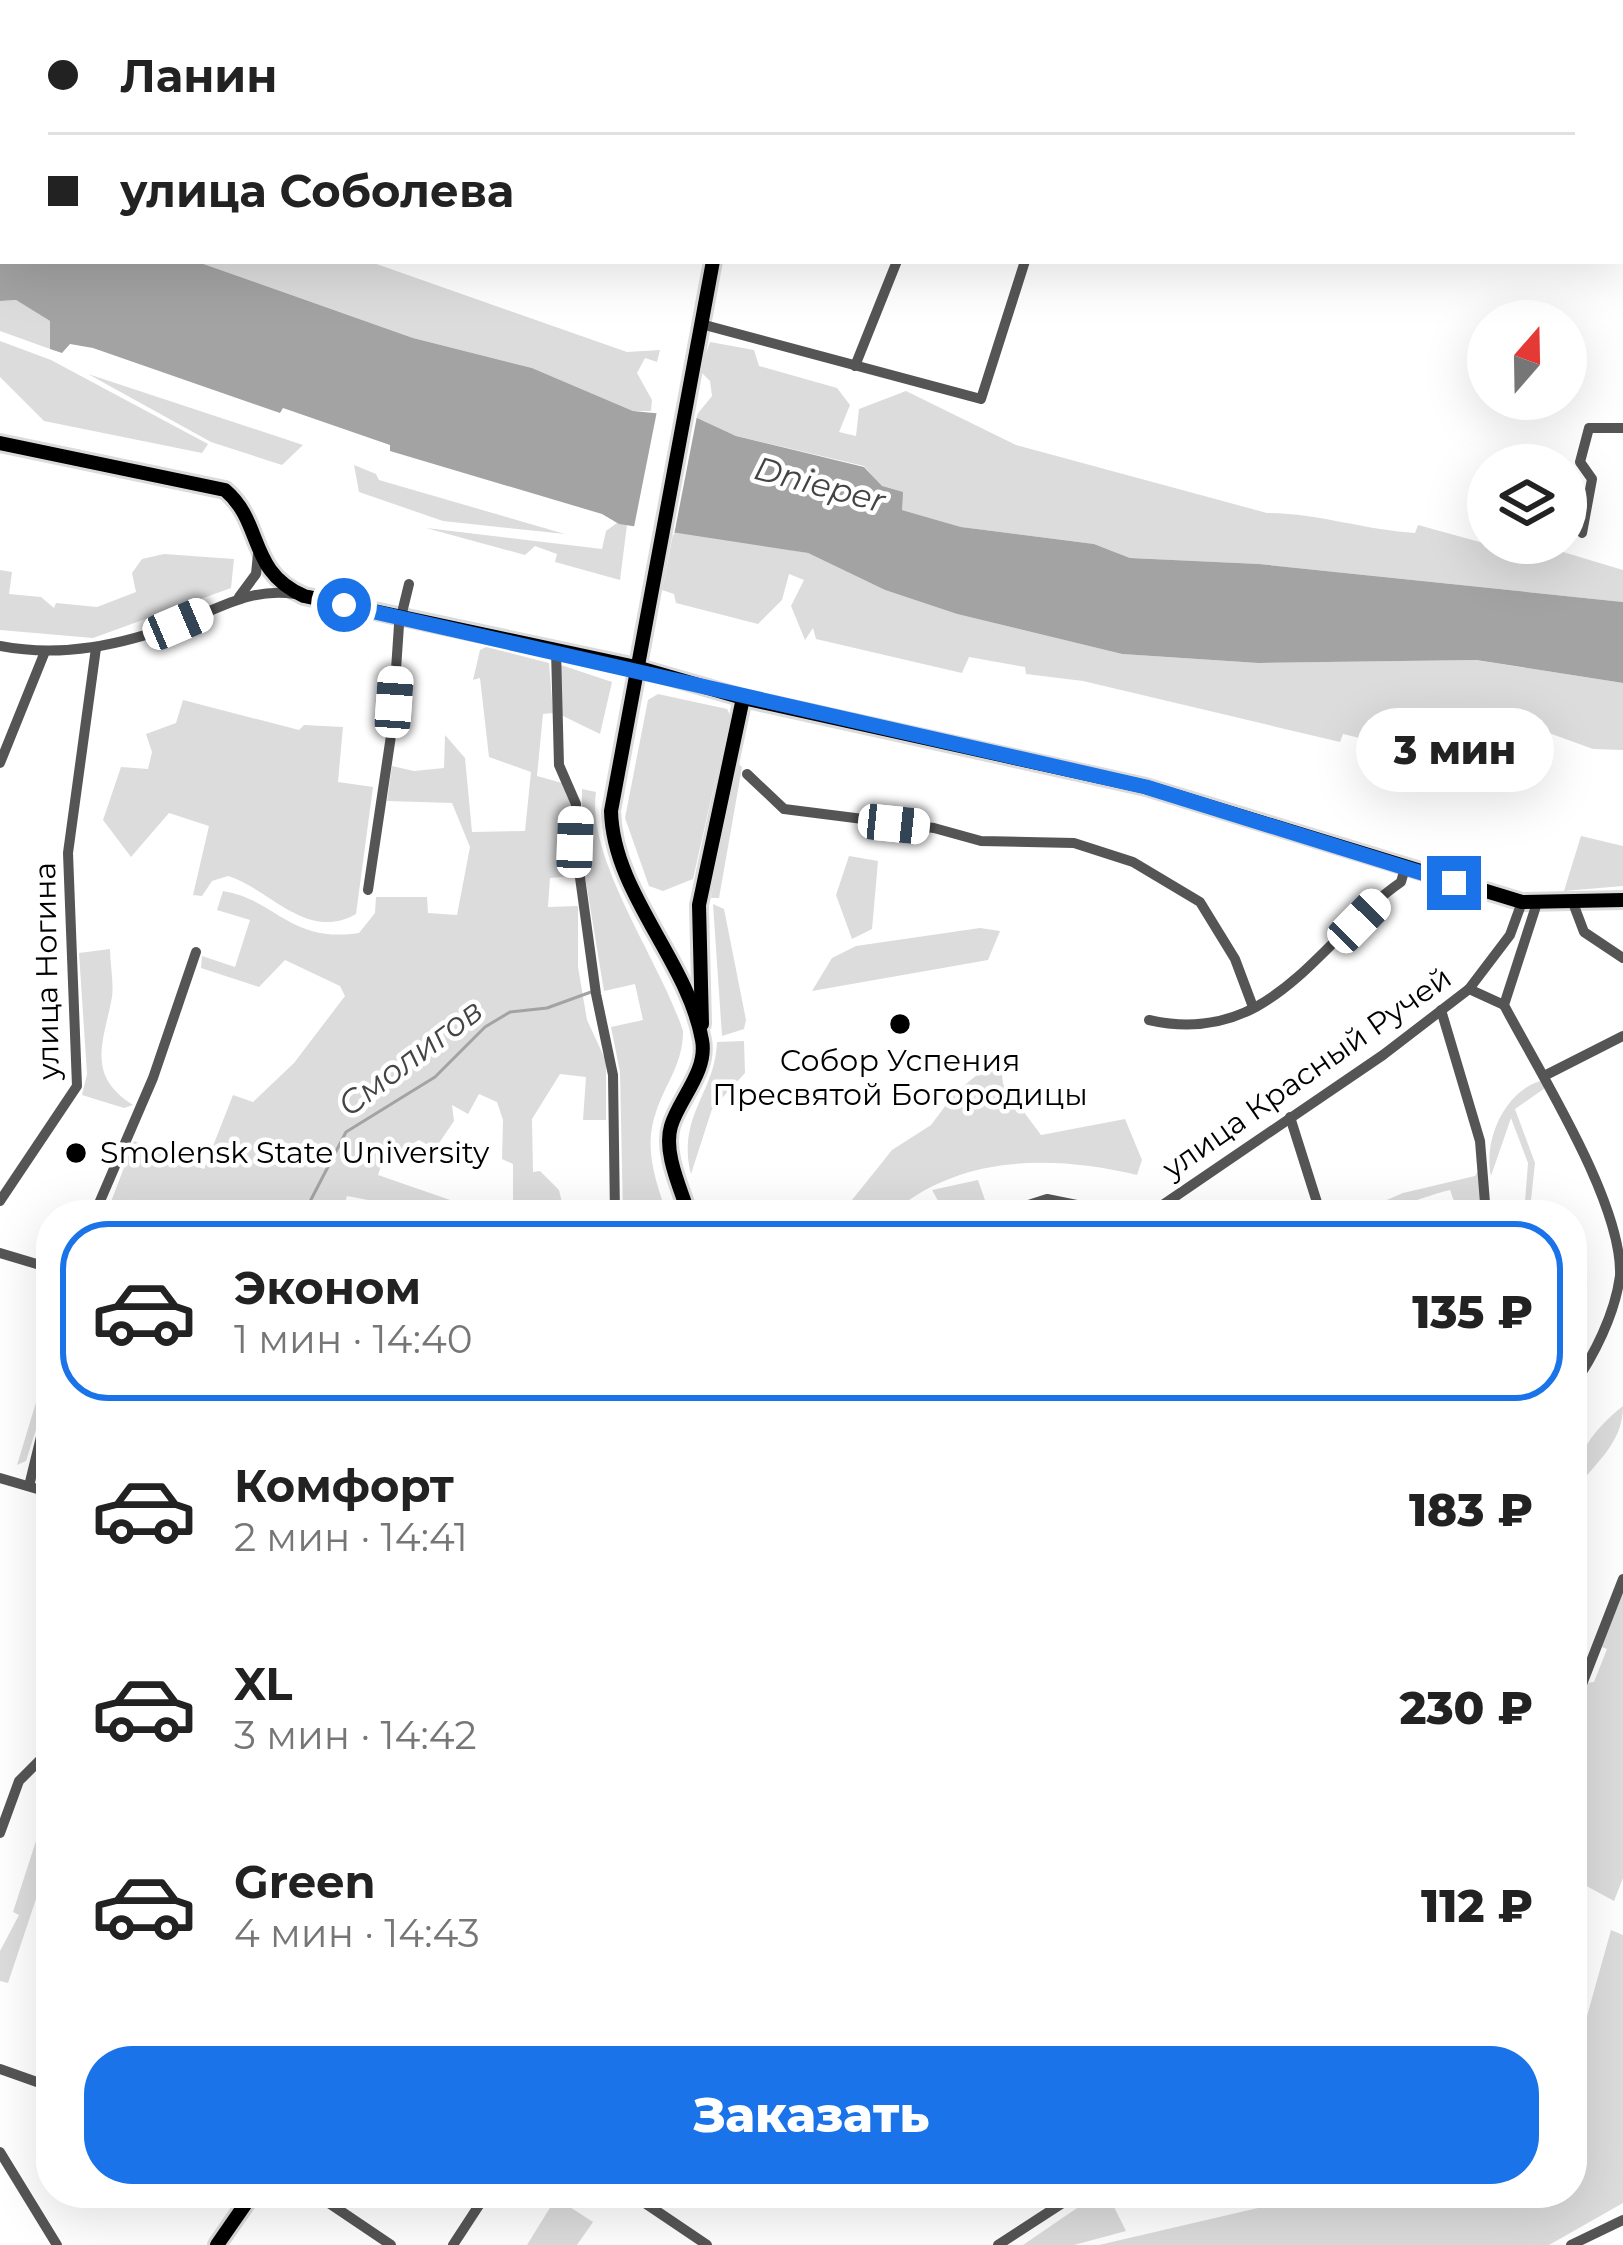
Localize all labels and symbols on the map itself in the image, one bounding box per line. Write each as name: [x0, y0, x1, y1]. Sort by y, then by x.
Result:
north arrow: [1467, 300, 1587, 420]
water label: Dnieper: [750, 447, 891, 521]
route start: [317, 578, 371, 632]
car: [138, 593, 218, 655]
car: [374, 665, 414, 739]
callout: 3 мин: [1355, 709, 1553, 793]
car: [856, 802, 932, 846]
car: [556, 805, 594, 879]
route end: [1427, 856, 1481, 910]
street label: улица Ногина: [26, 862, 67, 1081]
car: [1321, 883, 1397, 959]
street label: улица Красный Ручей: [1154, 959, 1458, 1187]
water label: Смолигов: [330, 990, 490, 1124]
marker: Собор Успения Пресвятой Богородицы: [887, 1011, 913, 1037]
place label: Собор Успения Пресвятой Богородицы: [712, 1042, 1088, 1113]
place label: Smolensk State University: [100, 1134, 490, 1171]
marker: Smolensk State University: [63, 1140, 89, 1166]

